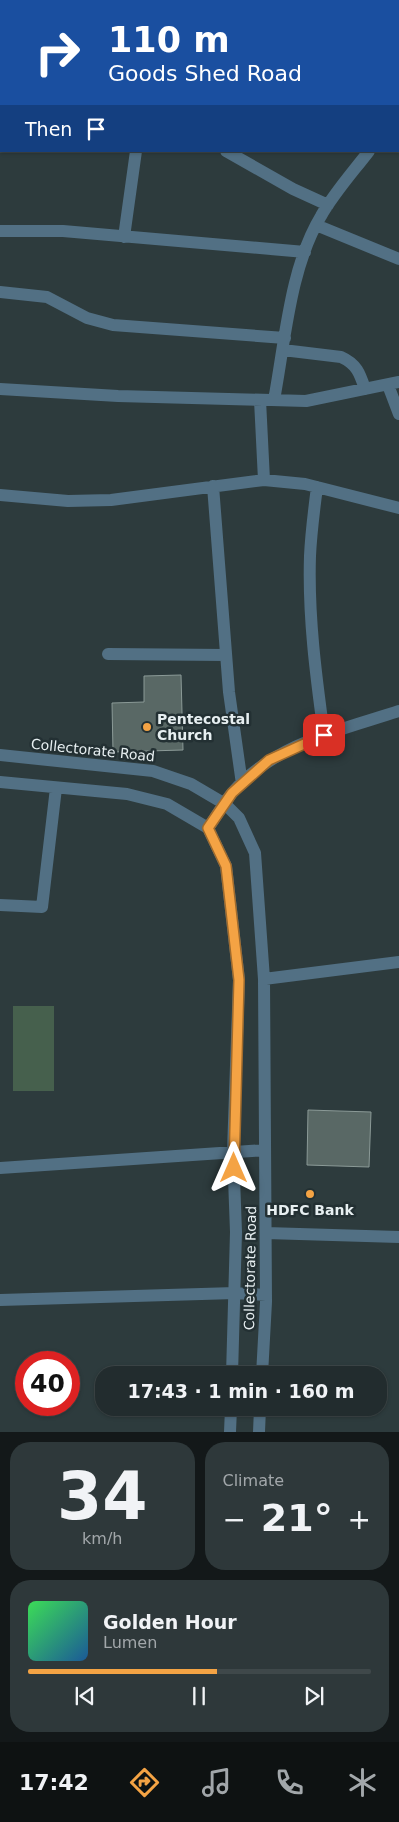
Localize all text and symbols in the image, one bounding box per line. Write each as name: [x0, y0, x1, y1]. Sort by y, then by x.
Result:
icon: right: [25, 20, 90, 85]
text: 110 m: [108, 20, 230, 60]
text: Goods Shed Road: [108, 61, 302, 86]
icon: arrive: [82, 115, 110, 143]
text: Then: [25, 118, 72, 140]
place label: Pentecostal Church: [157, 711, 250, 743]
pin: [303, 714, 345, 756]
marker: Pentecostal Church: [141, 721, 153, 733]
icon: arrive: [310, 721, 338, 749]
street label: Collectorate Road: [30, 736, 156, 764]
position arrow: [207, 1141, 259, 1193]
marker: HDFC Bank: [304, 1188, 316, 1200]
place label: HDFC Bank: [266, 1202, 354, 1218]
street label: Collectorate Road: [241, 1206, 259, 1330]
speed limit sign: 40: [15, 1351, 80, 1416]
text: 17:43 · 1 min · 160 m: [127, 1380, 355, 1402]
text: 34: [57, 1459, 147, 1534]
text: Climate: [223, 1471, 284, 1490]
text: 21°: [261, 1496, 333, 1540]
text: −: [223, 1503, 246, 1536]
text: +: [348, 1503, 371, 1536]
text: km/h: [82, 1529, 122, 1548]
text: Golden Hour: [103, 1611, 237, 1633]
text: Lumen: [103, 1633, 157, 1652]
icon: previous: [71, 1682, 99, 1710]
icon: pause: [185, 1682, 213, 1710]
icon: next: [300, 1682, 328, 1710]
icon: directions: [127, 1765, 162, 1800]
icon: music: [199, 1765, 234, 1800]
icon: phone: [272, 1765, 307, 1800]
icon: climate: [345, 1765, 380, 1800]
text: 17:42: [19, 1770, 89, 1795]

